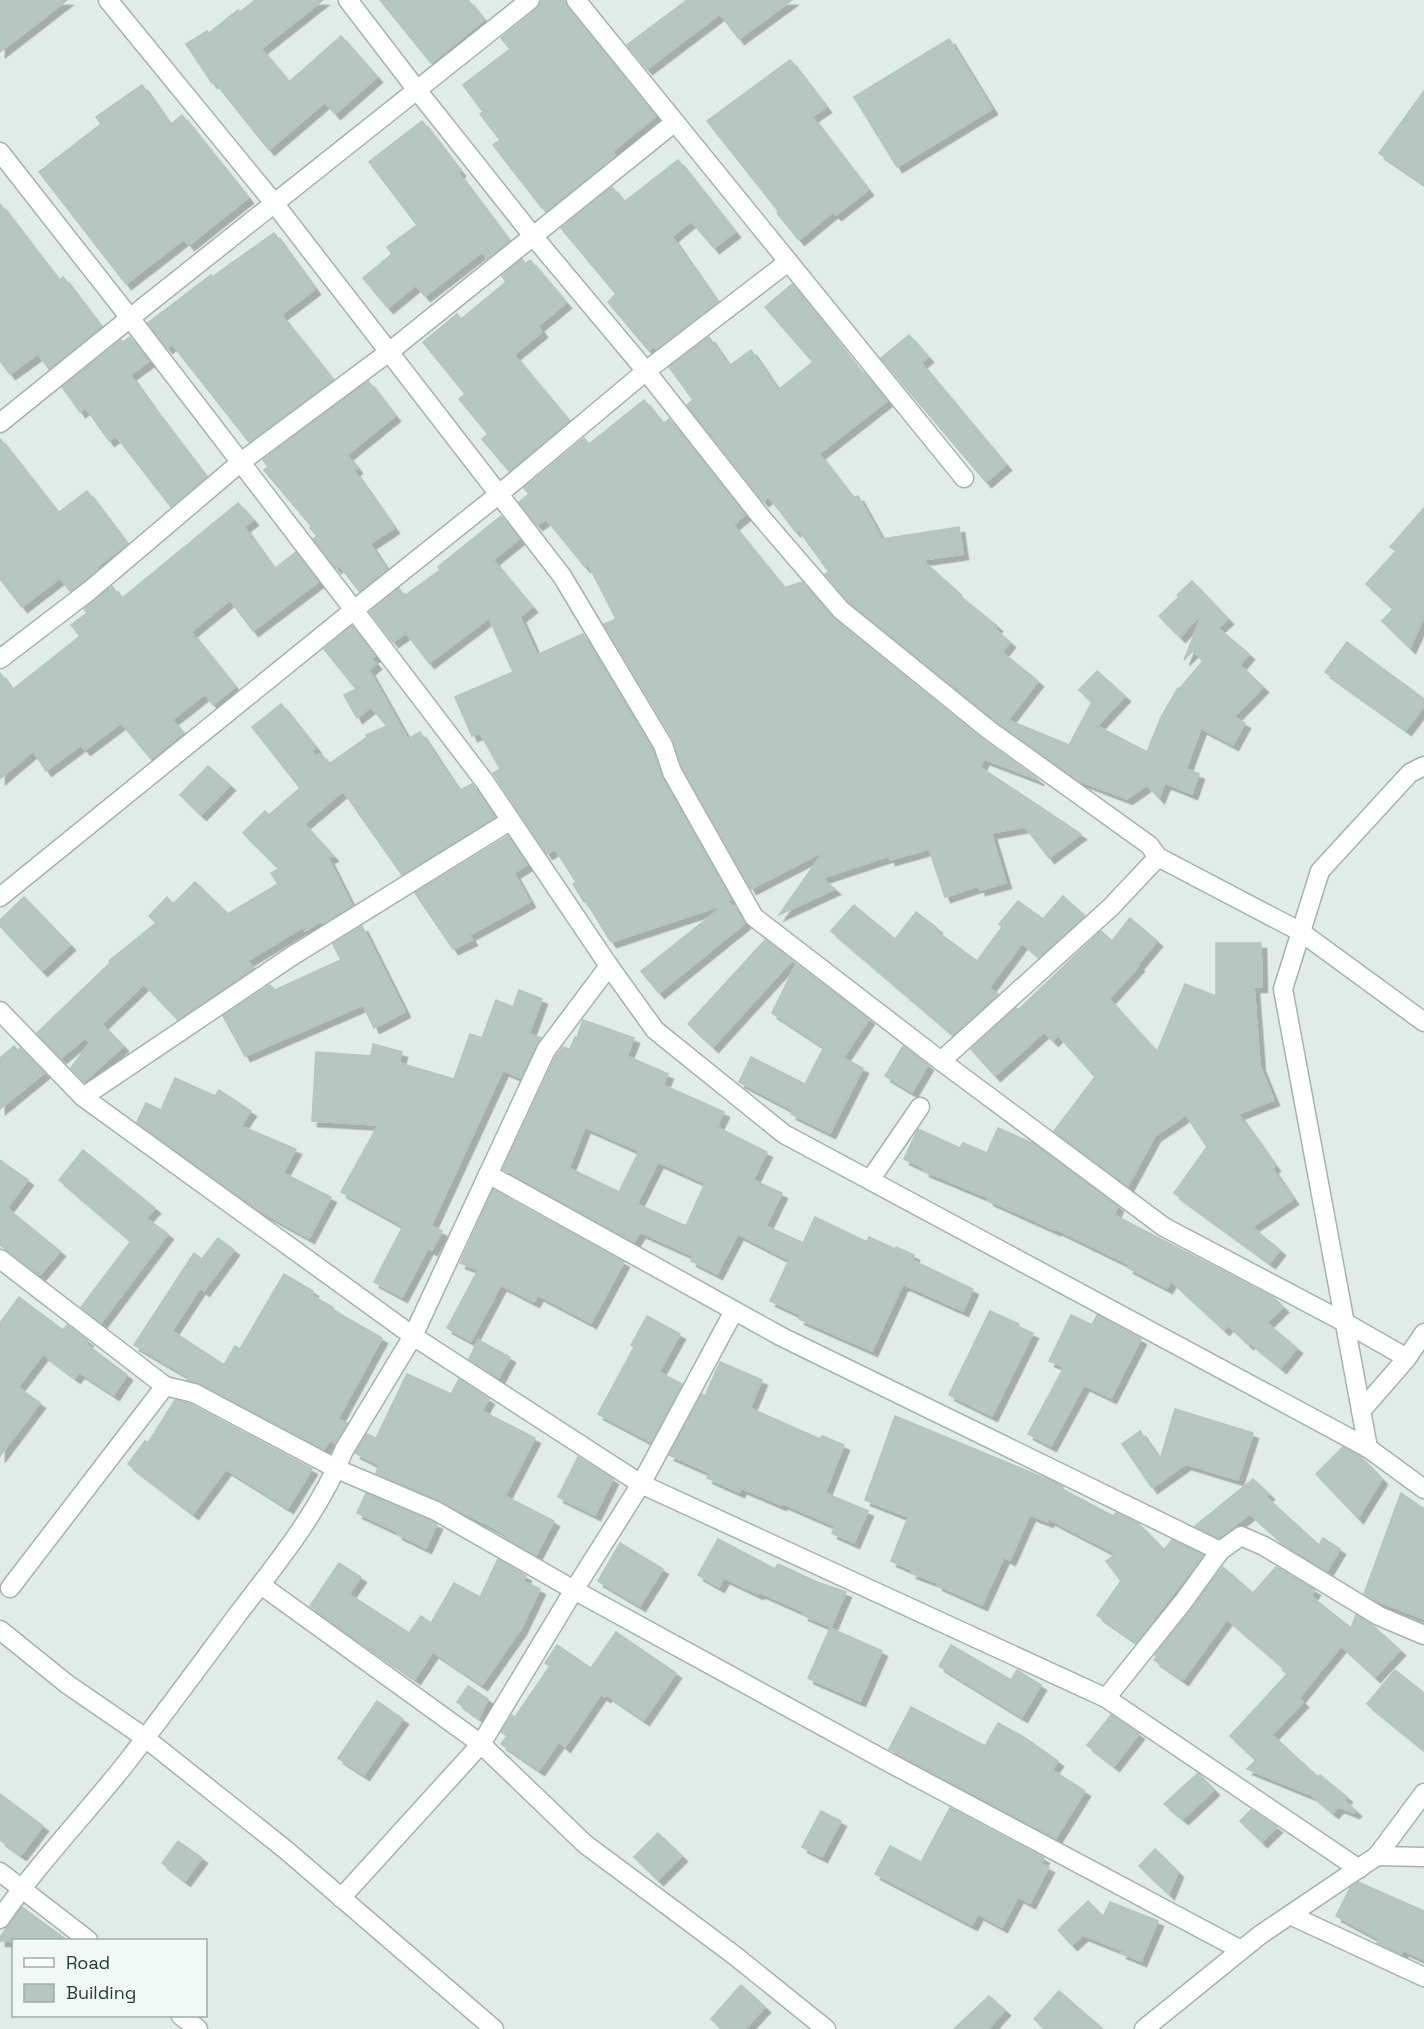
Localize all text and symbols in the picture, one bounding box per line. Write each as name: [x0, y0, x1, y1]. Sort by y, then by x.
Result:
legend: [12, 1939, 207, 2017]
text: Road: [66, 1951, 110, 1974]
text: Building: [66, 1981, 136, 2004]

